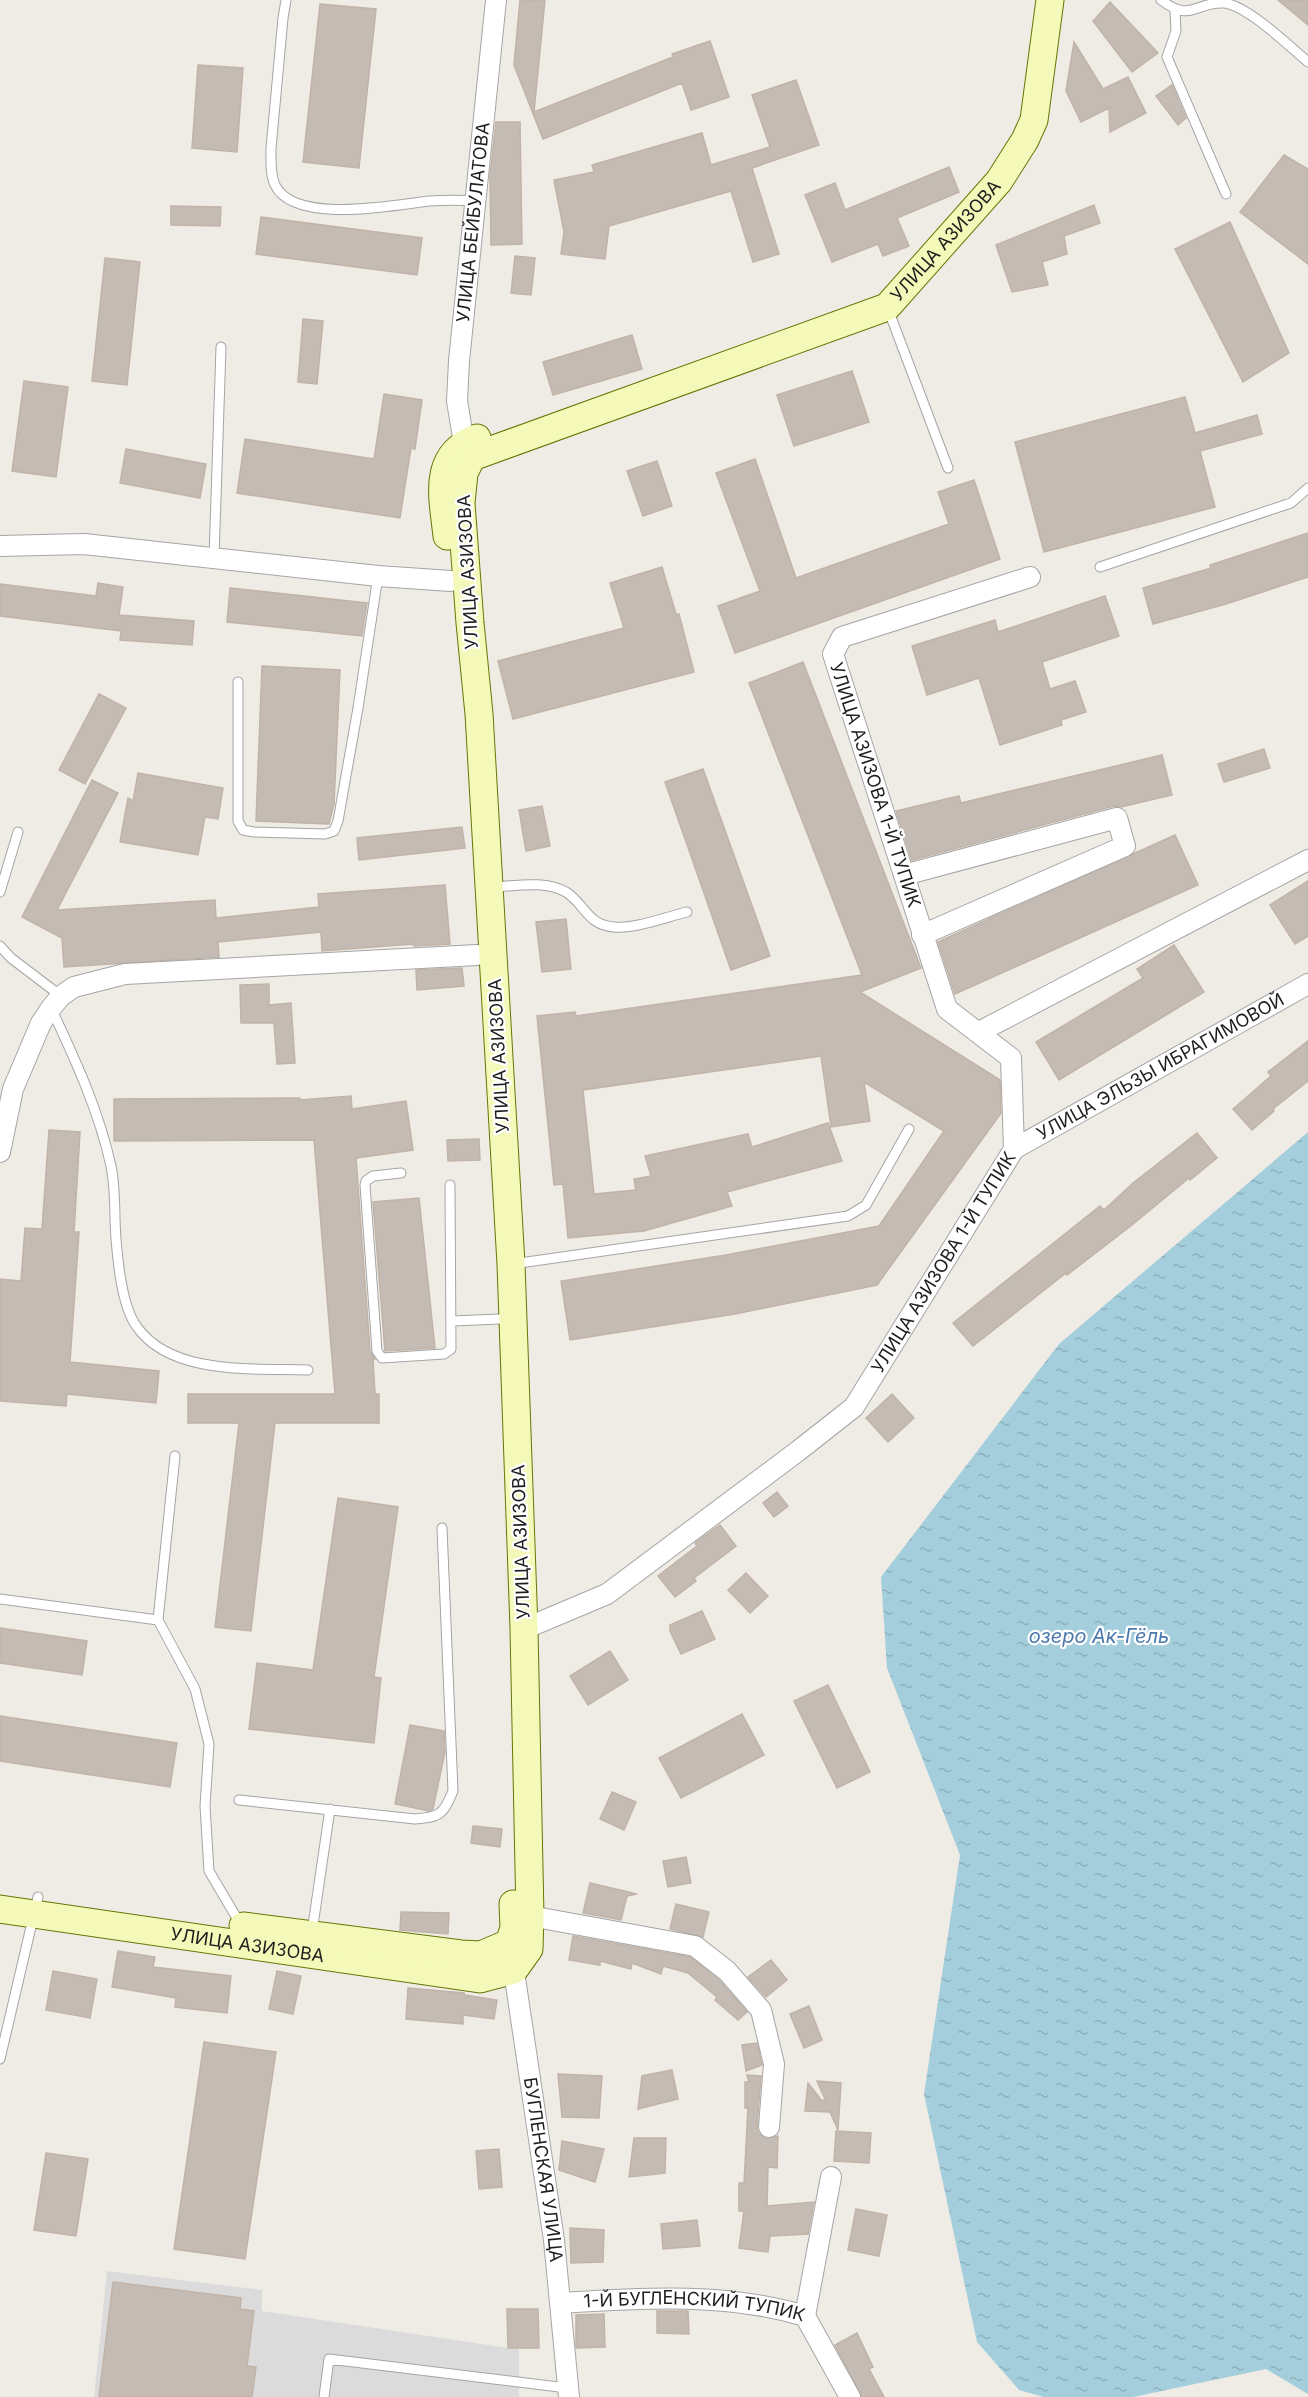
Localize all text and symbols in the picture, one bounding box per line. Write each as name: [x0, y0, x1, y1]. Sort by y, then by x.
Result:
street label: УЛИЦА БЕЙБУЛАТОВА: [452, 121, 493, 323]
street label: УЛИЦА АЗИЗОВА: [886, 176, 1005, 305]
street label: УЛИЦА АЗИЗОВА: [453, 494, 482, 650]
street label: УЛИЦА АЗИЗОВА 1-Й ТУПИК: [826, 659, 926, 910]
street label: УЛИЦА АЗИЗОВА: [484, 978, 513, 1134]
street label: УЛИЦА ЭЛЬЗЫ ИБРАГИМОВОЙ: [1033, 988, 1288, 1144]
street label: УЛИЦА АЗИЗОВА 1-Й ТУПИК: [867, 1148, 1020, 1377]
street label: УЛИЦА АЗИЗОВА: [507, 1464, 534, 1620]
water label: озеро Ак-Гёль: [1029, 1624, 1169, 1648]
street label: УЛИЦА АЗИЗОВА: [169, 1923, 326, 1966]
street label: БУГЛЕНСКАЯ УЛИЦА: [520, 2076, 567, 2263]
street label: 1-Й БУГЛЕНСКИЙ ТУПИК: [583, 2287, 807, 2325]

